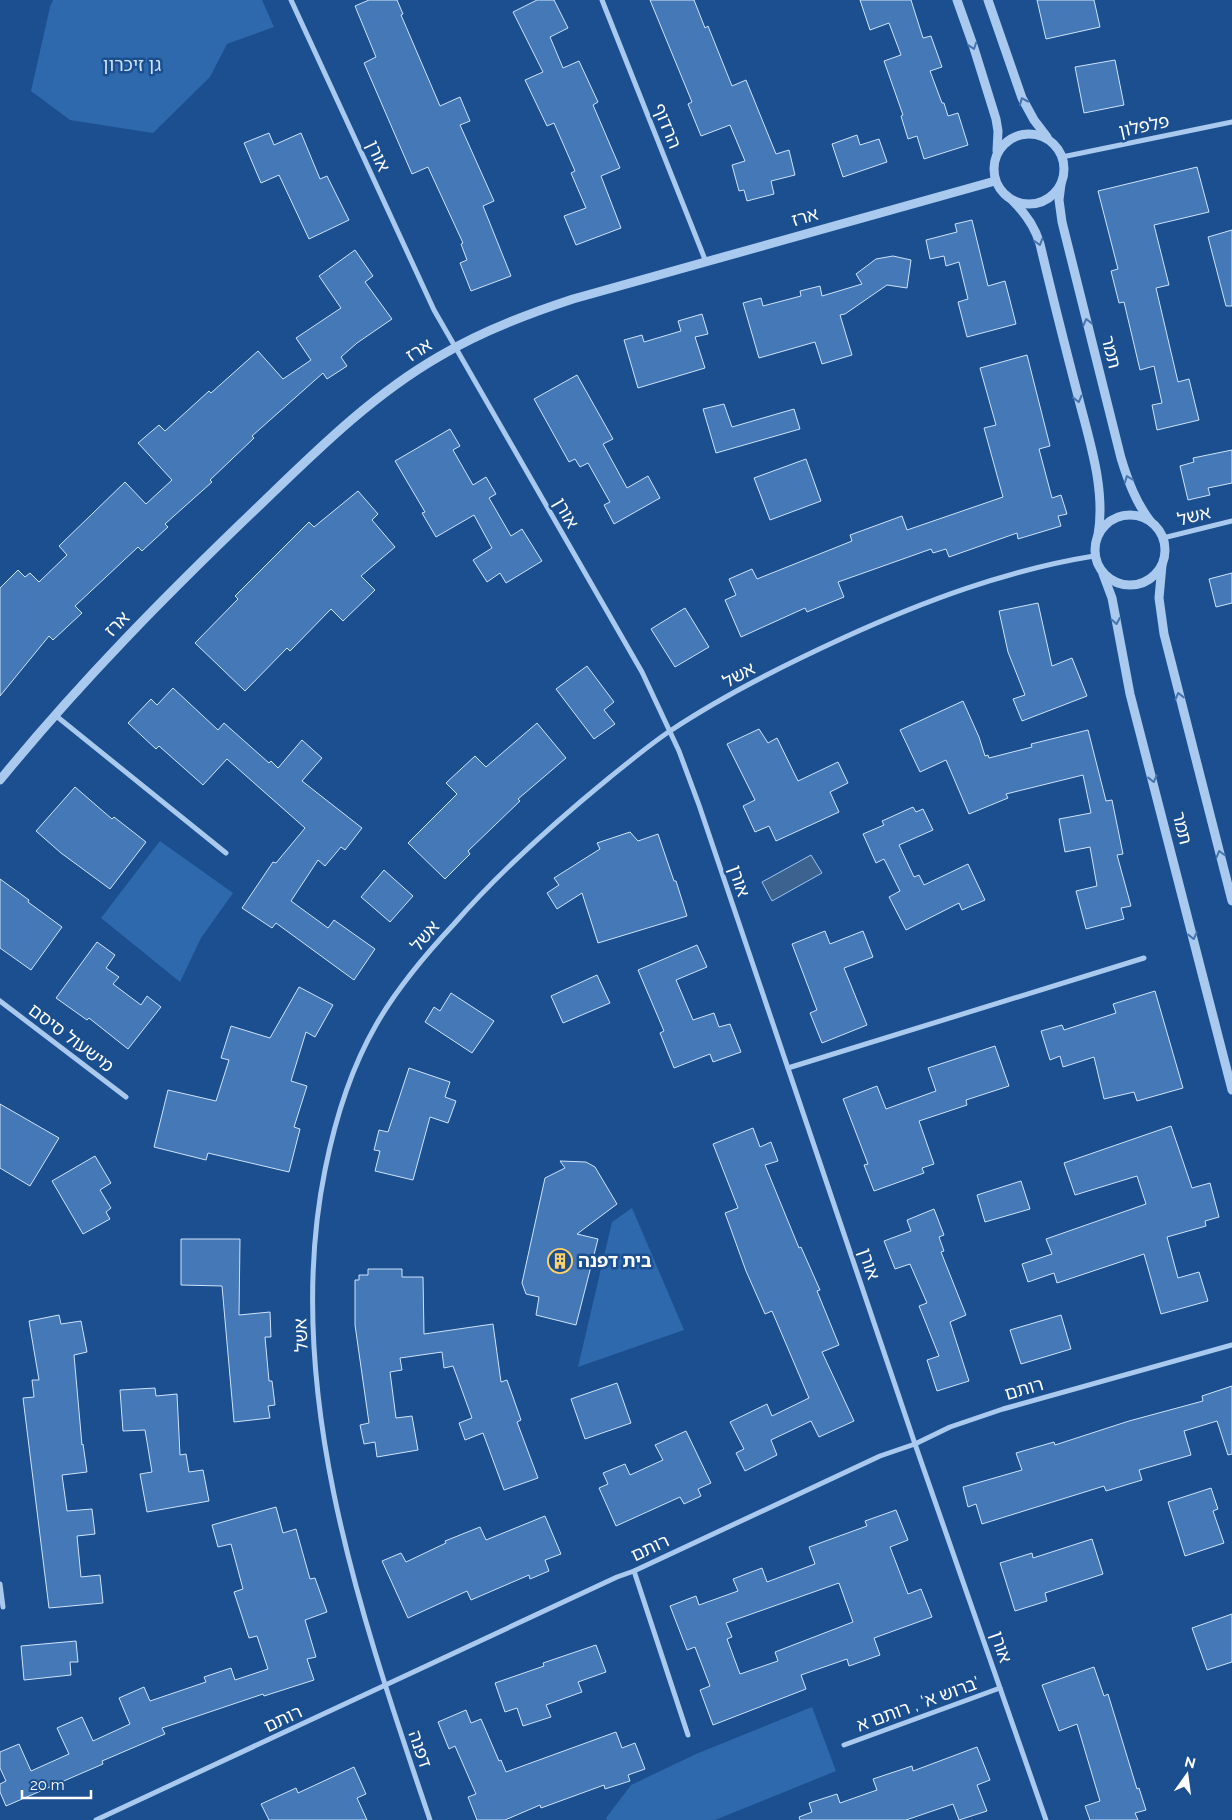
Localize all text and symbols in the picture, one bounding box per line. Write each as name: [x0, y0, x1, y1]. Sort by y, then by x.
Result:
one-way arrow: [968, 41, 978, 50]
park label: גן זיכרון: [103, 54, 161, 75]
one-way arrow: [1019, 97, 1030, 106]
street label: הרדוף: [649, 100, 686, 152]
street label: פלפלון: [1117, 110, 1171, 141]
street label: אורן: [362, 137, 395, 175]
street label: ארז: [789, 203, 821, 230]
one-way arrow: [1033, 237, 1043, 245]
one-way arrow: [1082, 317, 1093, 326]
street label: תמר: [1097, 333, 1126, 370]
street label: ארז: [402, 334, 436, 366]
one-way arrow: [1073, 395, 1083, 403]
one-way arrow: [1124, 475, 1134, 484]
street label: אורן: [549, 494, 584, 532]
street label: אשל: [1175, 501, 1213, 530]
street label: ארז: [100, 607, 133, 641]
one-way arrow: [1111, 616, 1121, 625]
street label: אשל: [719, 657, 759, 692]
one-way arrow: [1174, 692, 1185, 701]
one-way arrow: [1147, 774, 1158, 783]
street label: תמר: [1168, 809, 1197, 846]
one-way arrow: [1215, 850, 1225, 858]
street label: אורן: [724, 862, 755, 899]
street label: אשל: [406, 916, 443, 955]
one-way arrow: [1187, 932, 1198, 941]
street label: מישעול סיסם: [25, 999, 118, 1076]
street label: אורן: [854, 1245, 885, 1282]
building icon: בית דפנה: [547, 1248, 573, 1274]
place label: בית דפנה: [578, 1250, 652, 1271]
street label: אשל: [289, 1318, 312, 1352]
street label: רותם: [1002, 1373, 1046, 1404]
street label: רותם: [627, 1530, 672, 1565]
street label: אורן: [986, 1628, 1017, 1665]
street label: ברוש א' , רותם א': [853, 1672, 982, 1736]
street label: רותם: [260, 1701, 305, 1736]
street label: דפנה: [404, 1727, 437, 1770]
north arrow: [1162, 1750, 1212, 1800]
text: N: [1183, 1753, 1197, 1771]
scale bar: [22, 1768, 91, 1800]
text: 20 m: [30, 1776, 65, 1794]

